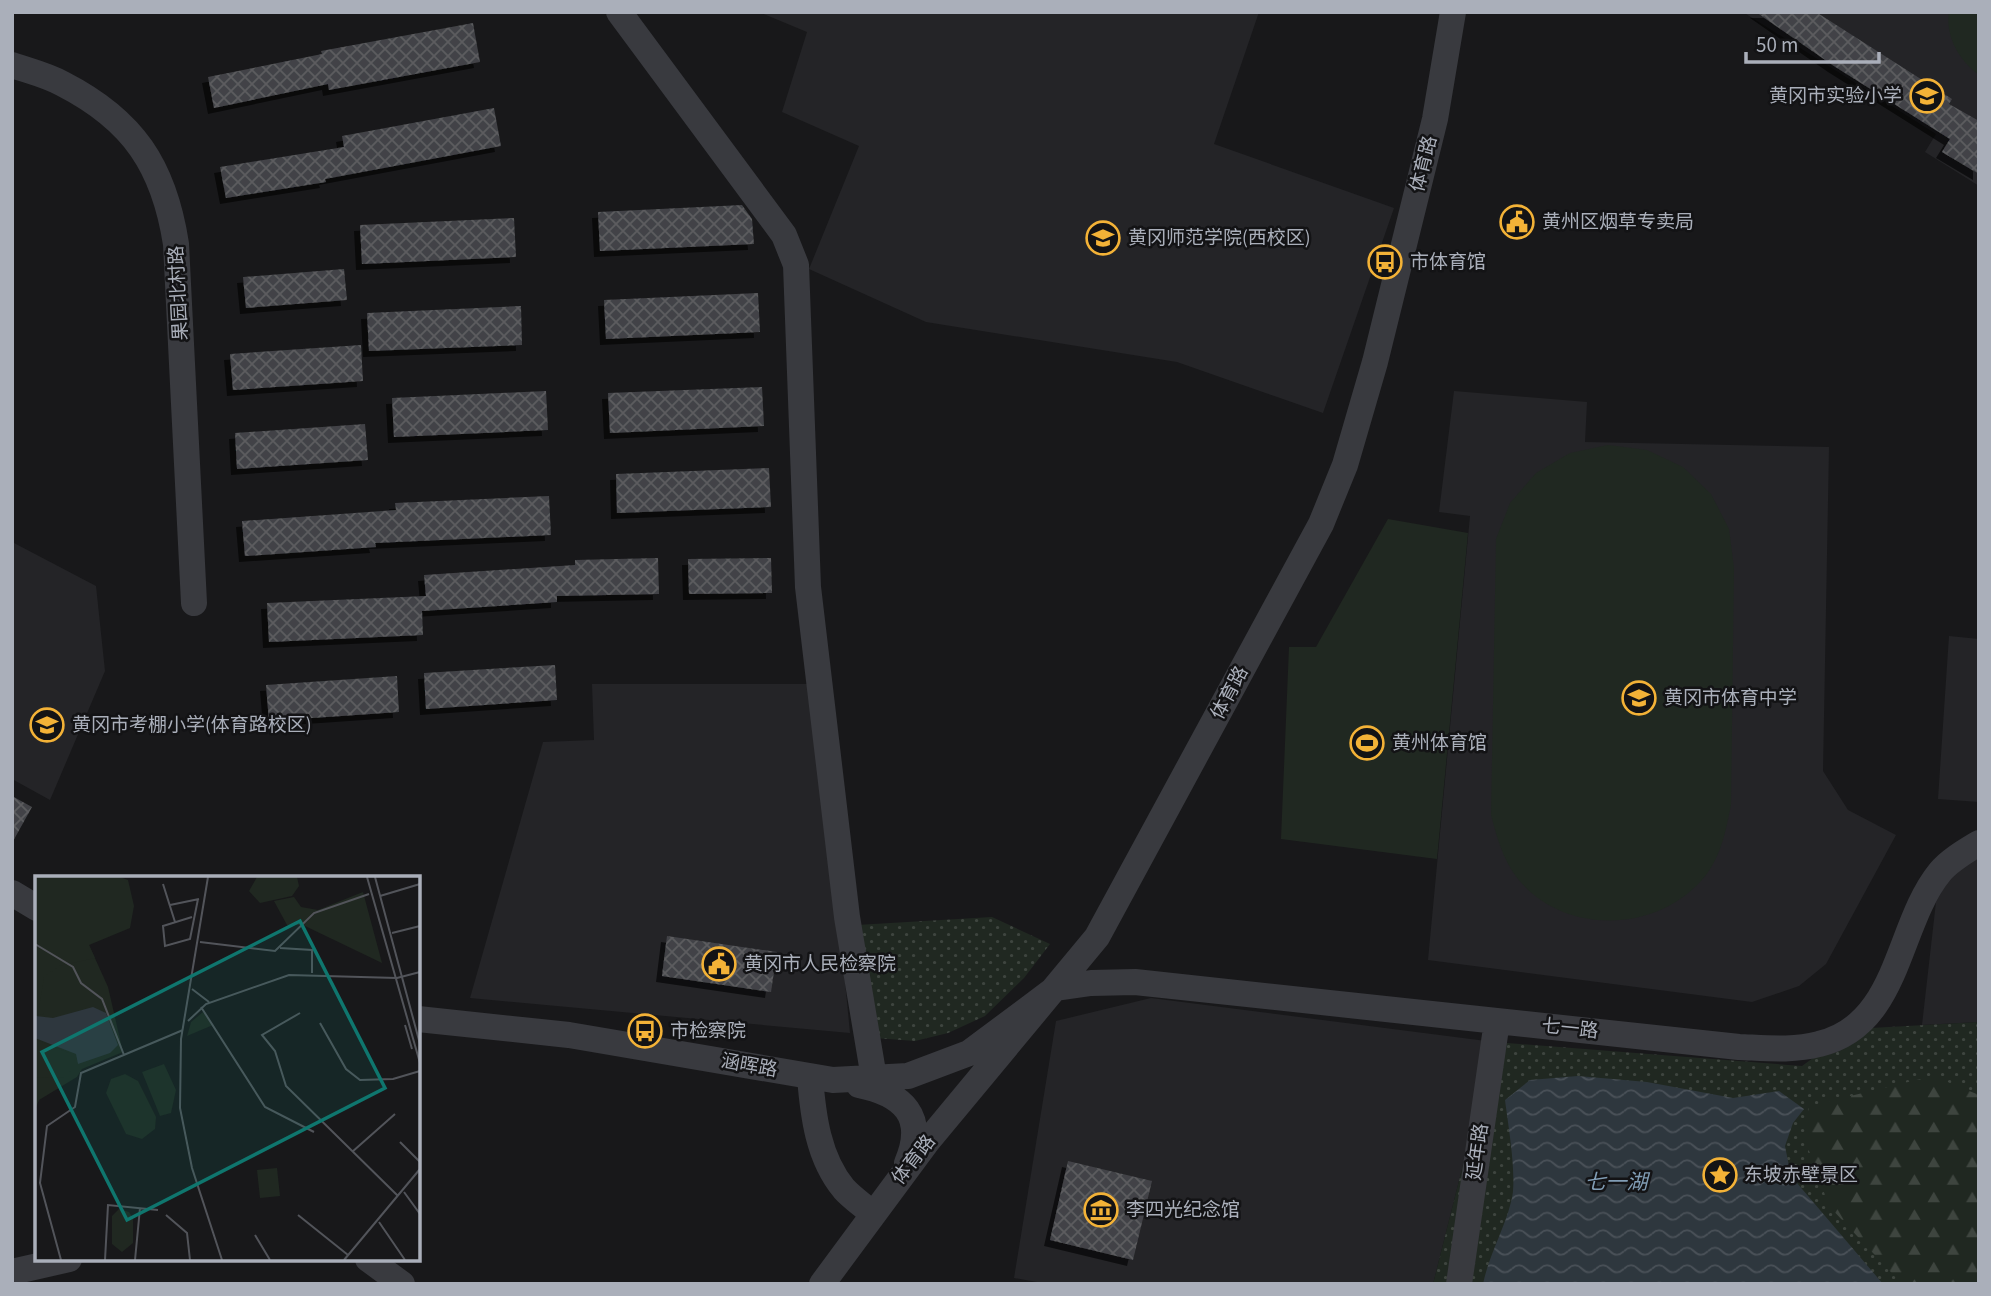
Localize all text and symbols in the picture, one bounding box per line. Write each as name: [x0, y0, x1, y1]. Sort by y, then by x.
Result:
scale bar: [1746, 21, 1879, 65]
text: 50 m: [1756, 30, 1798, 60]
school or university icon: 黄冈市实验小学: [1908, 77, 1946, 115]
place label: 黄冈市实验小学: [1769, 83, 1902, 110]
street label: 体育路: [1404, 133, 1444, 195]
public building icon: 黄州区烟草专卖局: [1498, 203, 1536, 241]
place label: 黄州区烟草专卖局: [1542, 209, 1694, 236]
school or university icon: 黄冈师范学院(西校区): [1084, 219, 1122, 257]
place label: 黄冈师范学院(西校区): [1128, 225, 1311, 252]
bus stop icon: 市体育馆: [1366, 243, 1404, 281]
street label: 果园北村路: [163, 245, 195, 341]
place label: 市体育馆: [1410, 249, 1486, 276]
street label: 体育路: [1205, 661, 1255, 725]
school or university icon: 黄冈市体育中学: [1620, 679, 1658, 717]
place label: 黄冈市体育中学: [1664, 685, 1797, 712]
school or university icon: 黄冈市考棚小学(体育路校区): [28, 706, 66, 744]
place label: 黄冈市考棚小学(体育路校区): [72, 712, 312, 739]
sports icon: 黄州体育馆: [1348, 724, 1386, 762]
place label: 黄州体育馆: [1392, 730, 1487, 757]
inset map: [35, 876, 420, 1261]
public building icon: 黄冈市人民检察院: [700, 945, 738, 983]
place label: 黄冈市人民检察院: [744, 951, 896, 978]
bus stop icon: 市检察院: [626, 1012, 664, 1050]
street label: 七一路: [1540, 1013, 1600, 1045]
place label: 市检察院: [670, 1018, 746, 1045]
street label: 涵晖路: [719, 1048, 779, 1084]
street label: 延年路: [1461, 1122, 1495, 1182]
street label: 体育路: [886, 1129, 942, 1191]
place icon: 东坡赤壁景区: [1701, 1156, 1739, 1194]
place label: 东坡赤壁景区: [1744, 1162, 1858, 1189]
water label: 七一湖: [1585, 1167, 1650, 1197]
museum icon: 李四光纪念馆: [1082, 1191, 1120, 1229]
place label: 李四光纪念馆: [1126, 1197, 1240, 1224]

